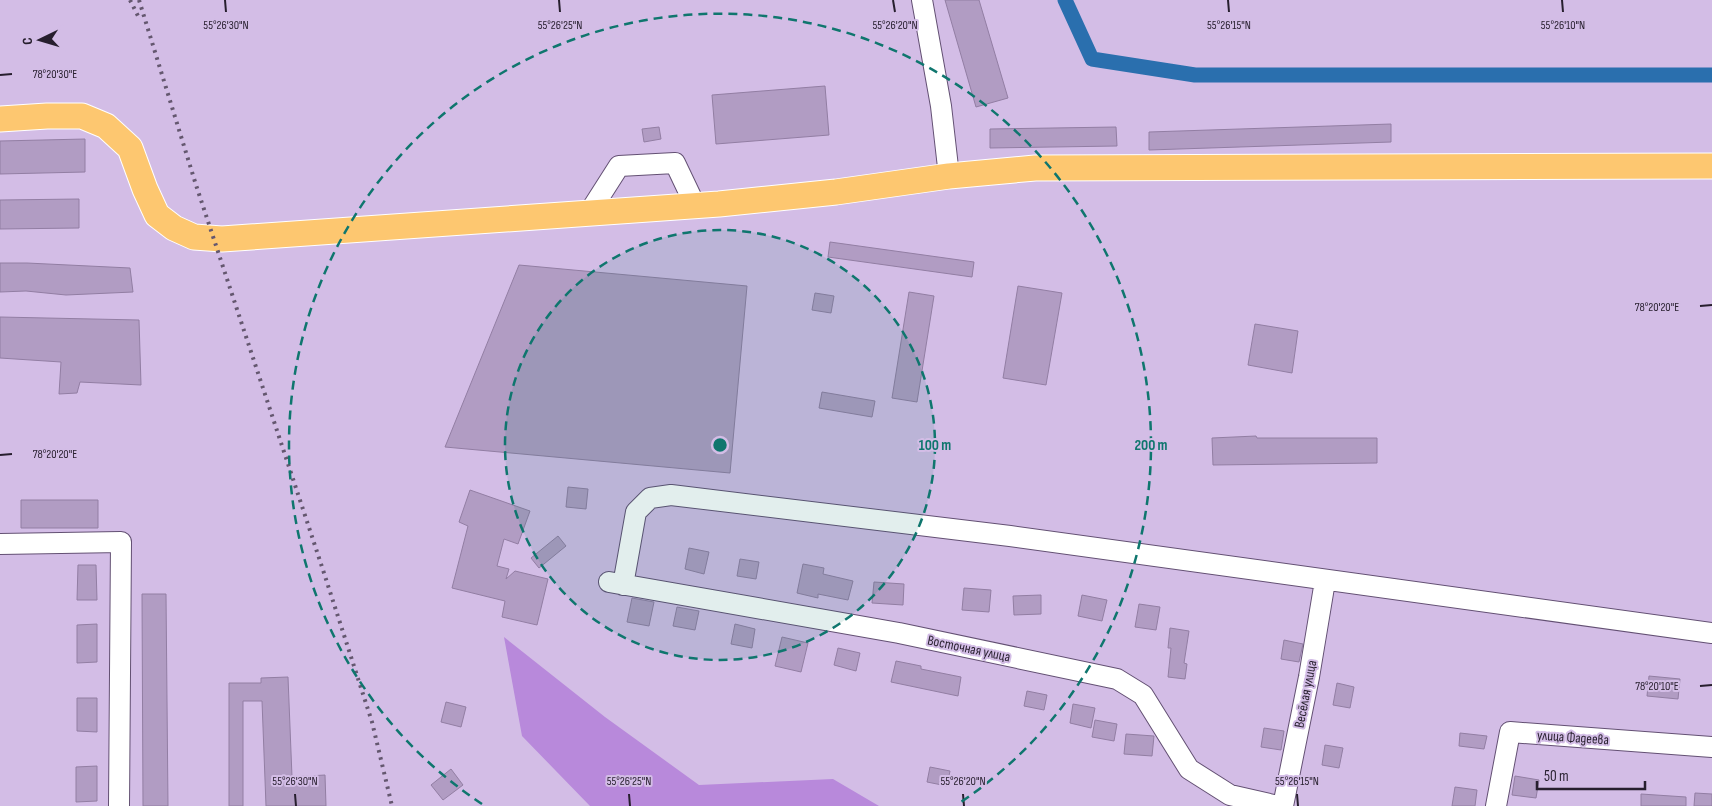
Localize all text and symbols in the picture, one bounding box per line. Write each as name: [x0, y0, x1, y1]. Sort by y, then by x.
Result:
north arrow: [15, 15, 65, 65]
text: 55°26'30"N: [203, 18, 249, 33]
text: 55°26'25"N: [538, 18, 582, 33]
text: 55°26'20"N: [872, 18, 918, 33]
text: 55°26'15"N: [1207, 18, 1251, 33]
text: 55°26'10"N: [1541, 18, 1585, 33]
text: С: [19, 37, 36, 45]
text: 78°20'30"E: [33, 67, 77, 82]
text: 78°20'20"E: [1635, 300, 1679, 315]
centre of rings: [711, 436, 729, 454]
text: 100 m: [919, 436, 951, 455]
text: 200 m: [1134, 436, 1168, 455]
text: 78°20'20"E: [33, 447, 77, 462]
street label: Восточная улица: [926, 631, 1012, 666]
street label: Весёлая улица: [1291, 659, 1320, 729]
text: 78°20'10"E: [1635, 679, 1679, 694]
street label: улица Фадеева: [1536, 727, 1609, 748]
scale bar: [1537, 758, 1644, 790]
text: 50 m: [1544, 767, 1569, 786]
text: 55°26'30"N: [272, 774, 318, 789]
text: 55°26'25"N: [607, 774, 651, 789]
text: 55°26'20"N: [940, 774, 986, 789]
text: 55°26'15"N: [1275, 774, 1319, 789]

